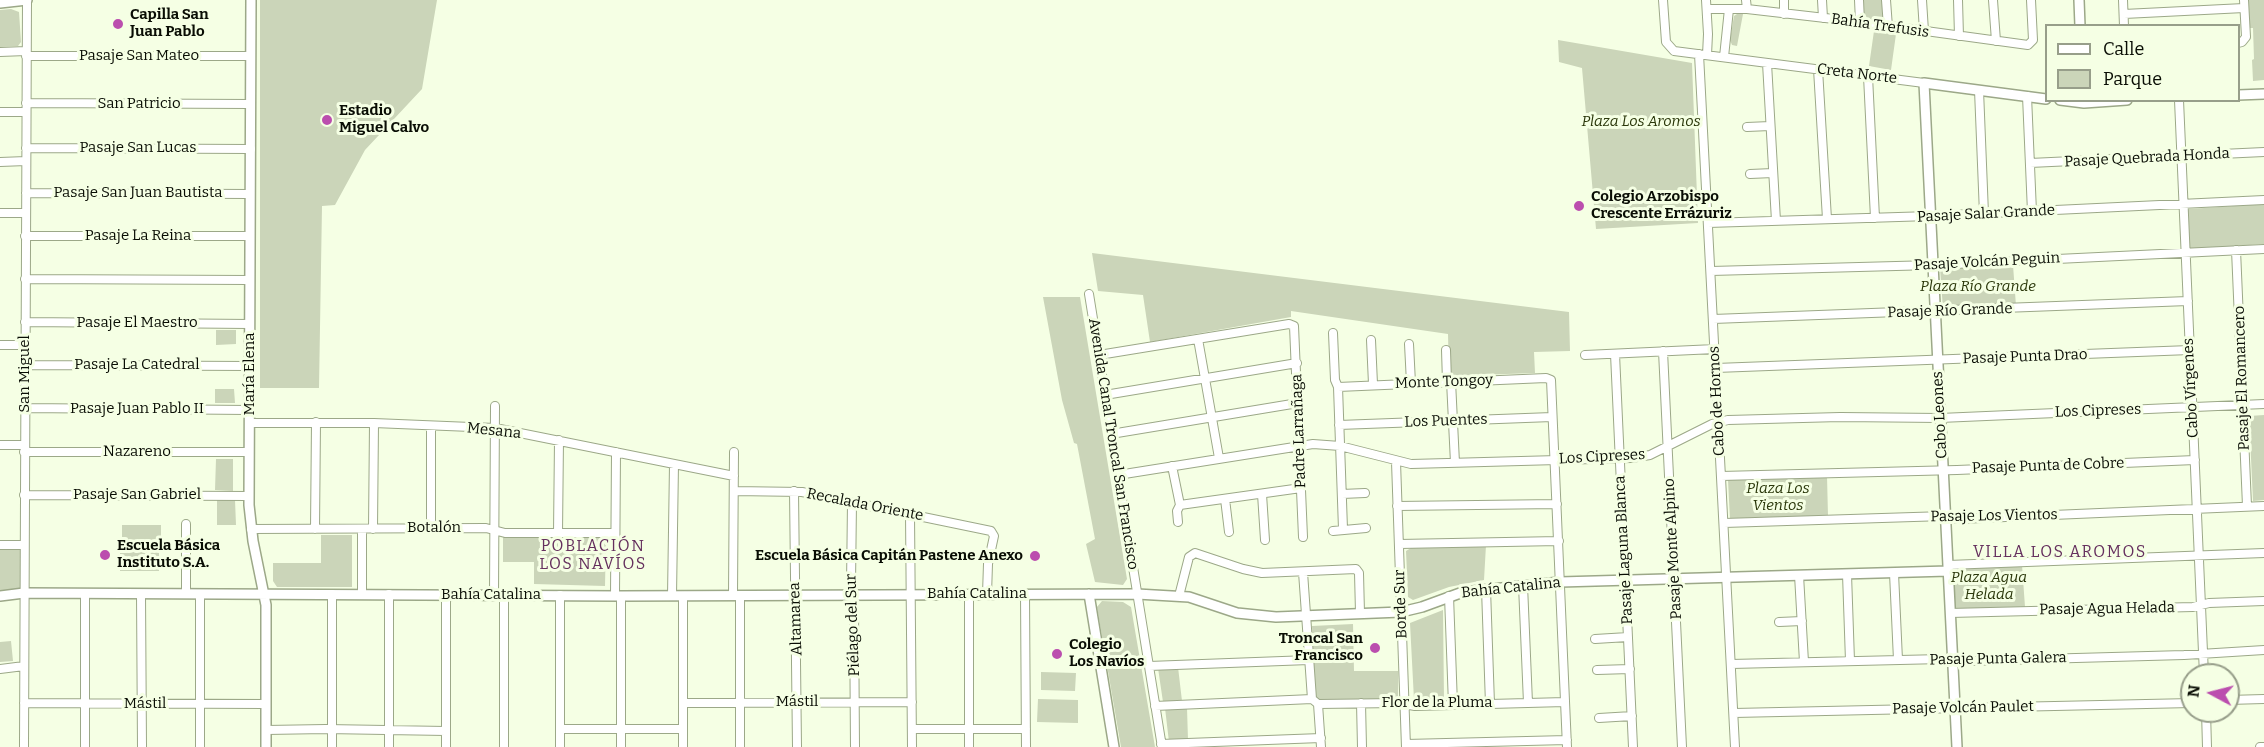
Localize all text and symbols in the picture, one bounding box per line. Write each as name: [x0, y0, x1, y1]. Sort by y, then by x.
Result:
place label: Capilla San Juan Pablo: [130, 6, 209, 41]
street label: Bahía Trefusis: [1830, 10, 1930, 42]
marker: Capilla San Juan Pablo: [111, 17, 125, 31]
legend: [2045, 24, 2240, 102]
text: Calle: [2103, 38, 2144, 60]
street label: Pasaje San Mateo: [79, 47, 199, 65]
street label: Creta Norte: [1816, 60, 1898, 88]
text: Parque: [2103, 68, 2162, 90]
street label: San Patricio: [97, 95, 181, 113]
place label: Estadio Miguel Calvo: [339, 102, 429, 137]
marker: Estadio Miguel Calvo: [320, 113, 334, 127]
park label: Plaza Los Aromos: [1581, 113, 1701, 131]
street label: Pasaje San Lucas: [80, 139, 196, 157]
street label: Pasaje Quebrada Honda: [2064, 145, 2230, 171]
street label: Pasaje San Juan Bautista: [54, 184, 222, 202]
place label: Colegio Arzobispo Crescente Errázuriz: [1591, 188, 1732, 223]
marker: Colegio Arzobispo Crescente Errázuriz: [1572, 199, 1586, 213]
street label: Pasaje Salar Grande: [1916, 201, 2056, 227]
street label: Pasaje La Reina: [85, 227, 191, 245]
street label: Pasaje Volcán Peguin: [1913, 249, 2061, 275]
park label: Plaza Río Grande: [1920, 278, 2036, 296]
street label: Pasaje Río Grande: [1887, 300, 2013, 322]
street label: Pasaje El Romancero: [2230, 305, 2254, 451]
street label: Pasaje El Maestro: [76, 314, 198, 332]
street label: Avenida Canal Troncal San Francisco: [1084, 317, 1142, 571]
street label: María Elena: [241, 333, 259, 415]
street label: San Miguel: [16, 335, 34, 413]
street label: Cabo Vírgenes: [2179, 338, 2203, 438]
street label: Cabo de Hornos: [1705, 346, 1729, 456]
street label: Pasaje Punta Drao: [1962, 346, 2088, 368]
street label: Pasaje La Catedral: [74, 356, 200, 374]
street label: Monte Tongoy: [1395, 371, 1493, 393]
street label: Cabo Leones: [1929, 371, 1951, 459]
street label: Padre Larrañaga: [1288, 374, 1310, 488]
street label: Pasaje Juan Pablo II: [70, 400, 204, 418]
street label: Los Cipreses: [2054, 400, 2142, 422]
street label: Los Puentes: [1404, 411, 1488, 431]
street label: Mesana: [466, 419, 522, 443]
street label: Nazareno: [103, 443, 171, 461]
street label: Los Cipreses: [1558, 446, 1646, 468]
street label: Pasaje Punta de Cobre: [1971, 454, 2125, 478]
street label: Pasaje Laguna Blanca: [1611, 475, 1637, 625]
street label: Pasaje Monte Alpino: [1660, 478, 1686, 620]
park label: Plaza Los Vientos: [1746, 480, 1810, 515]
street label: Recalada Oriente: [805, 485, 925, 525]
street label: Pasaje San Gabriel: [73, 486, 201, 504]
street label: Pasaje Los Vientos: [1930, 506, 2058, 526]
street label: Botalón: [407, 519, 461, 537]
place label: Escuela Básica Instituto S.A.: [117, 537, 220, 572]
district label: POBLACIÓN LOS NAVÍOS: [539, 537, 647, 575]
district label: VILLA LOS AROMOS: [1973, 543, 2147, 563]
place label: Escuela Básica Capitán Pastene Anexo: [755, 547, 1023, 565]
marker: Escuela Básica Instituto S.A.: [98, 548, 112, 562]
marker: Escuela Básica Capitán Pastene Anexo: [1028, 549, 1042, 563]
street label: Borde Sur: [1391, 569, 1411, 639]
park label: Plaza Agua Helada: [1951, 569, 2027, 604]
street label: Piélago del Sur: [842, 573, 864, 677]
street label: Bahía Catalina: [1460, 574, 1562, 602]
street label: Altamarea: [786, 582, 806, 656]
street label: Bahía Catalina: [927, 585, 1027, 603]
street label: Bahía Catalina: [441, 586, 541, 604]
street label: Pasaje Agua Helada: [2039, 599, 2175, 619]
place label: Troncal San Francisco: [1279, 630, 1363, 665]
place label: Colegio Los Navíos: [1069, 636, 1144, 671]
marker: Troncal San Francisco: [1368, 641, 1382, 655]
marker: Colegio Los Navíos: [1050, 647, 1064, 661]
street label: Pasaje Punta Galera: [1929, 649, 2067, 669]
north arrow: [2180, 663, 2240, 723]
text: N: [2183, 684, 2204, 698]
street label: Mástil: [776, 693, 818, 711]
street label: Flor de la Pluma: [1381, 694, 1493, 712]
street label: Mástil: [124, 695, 166, 713]
street label: Pasaje Volcán Paulet: [1892, 698, 2034, 718]

